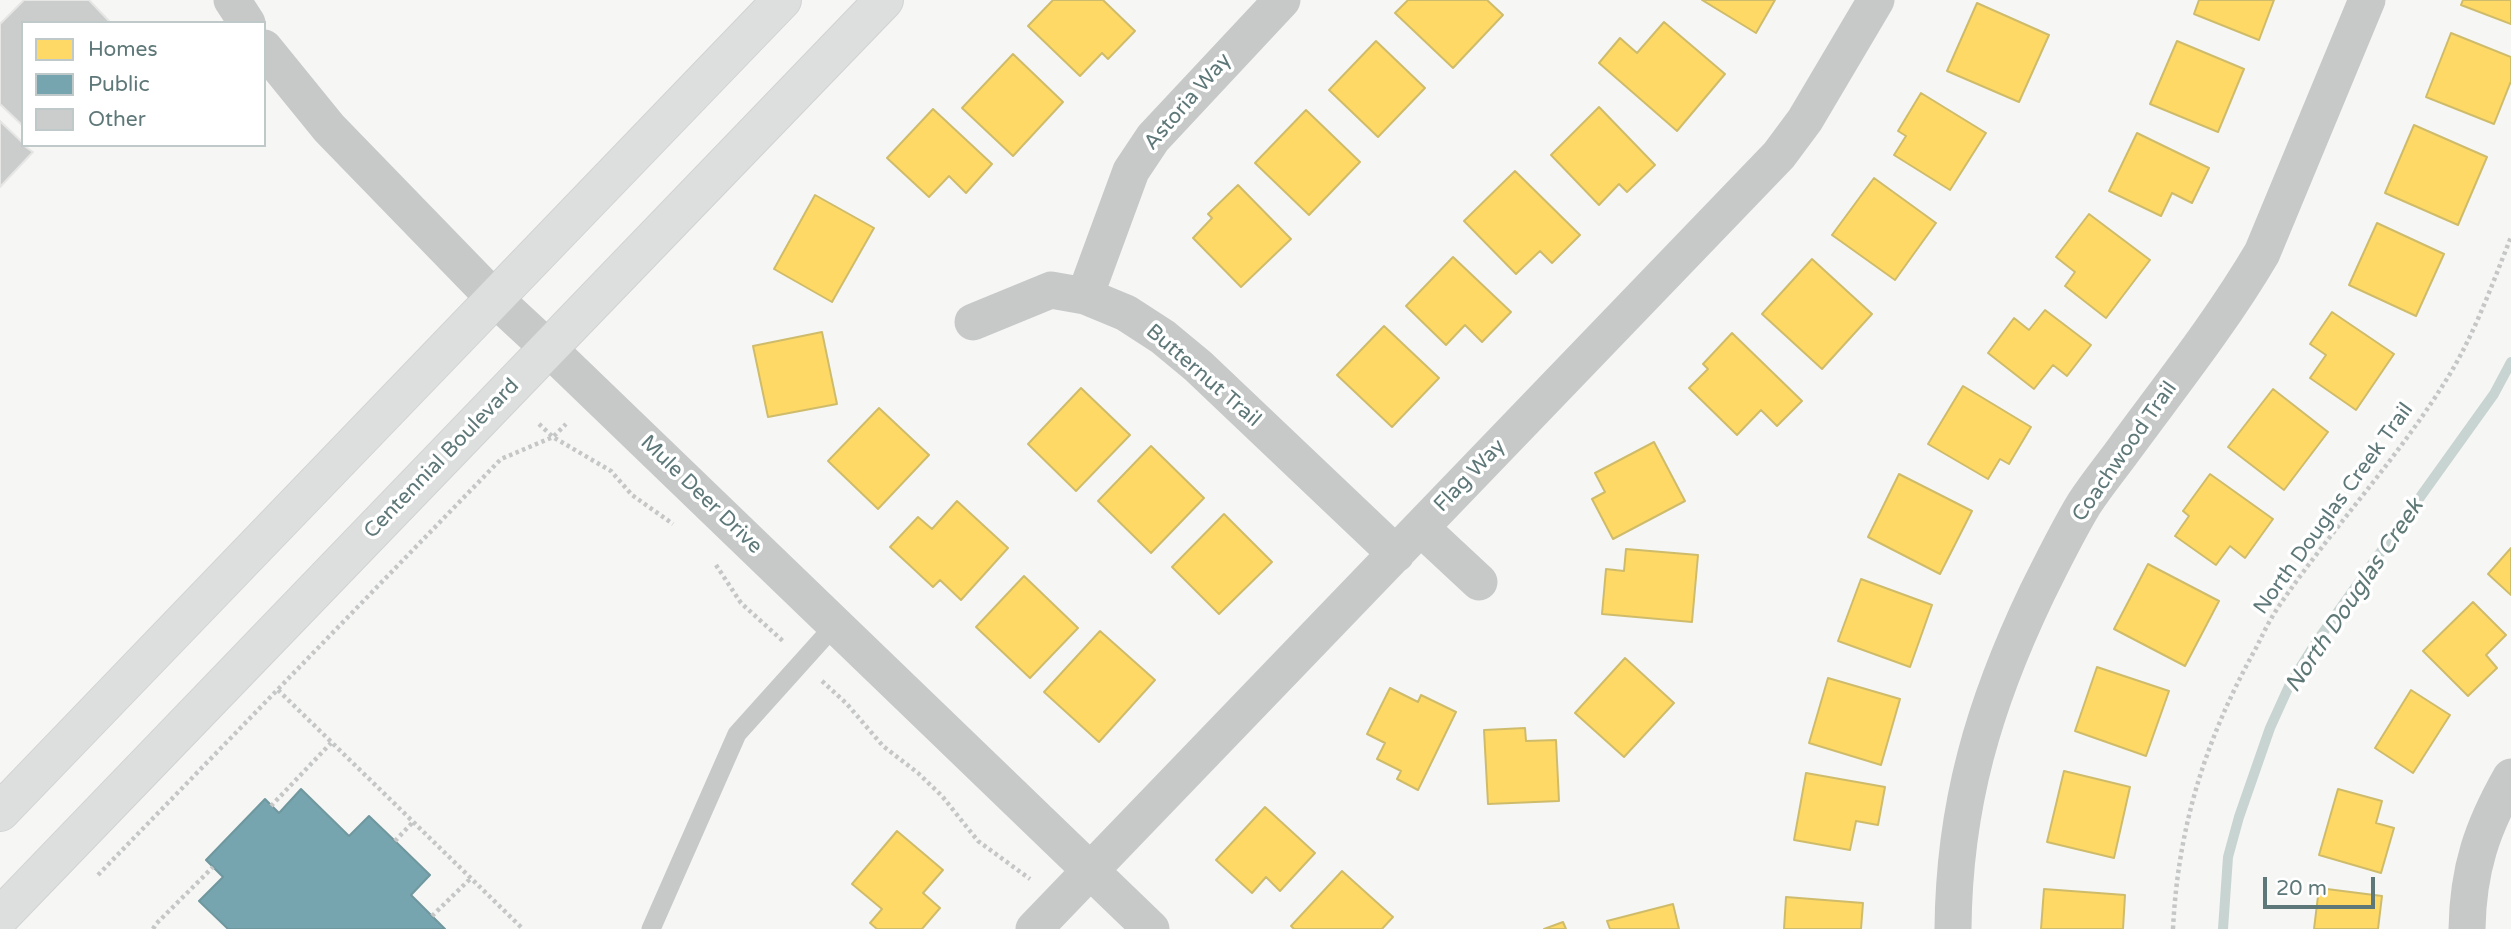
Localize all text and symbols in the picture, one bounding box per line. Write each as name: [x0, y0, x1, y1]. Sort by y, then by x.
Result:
legend: [21, 21, 266, 147]
text: Homes: [88, 37, 158, 62]
street label: Astoria Way: [1139, 48, 1237, 156]
text: Public: [88, 72, 150, 97]
text: Other: [88, 107, 146, 132]
street label: Butternut Trail: [1140, 319, 1266, 433]
street label: Centennial Boulevard: [359, 374, 525, 544]
street label: Coachwood Trail: [2067, 377, 2183, 527]
street label: North Douglas Creek Trail: [2249, 398, 2419, 620]
street label: Mule Deer Drive: [635, 430, 767, 560]
street label: Flag Way: [1429, 434, 1511, 518]
water label: North Douglas Creek: [2280, 494, 2430, 698]
scale bar: [2266, 862, 2378, 906]
text: 20 m: [2276, 876, 2327, 901]

